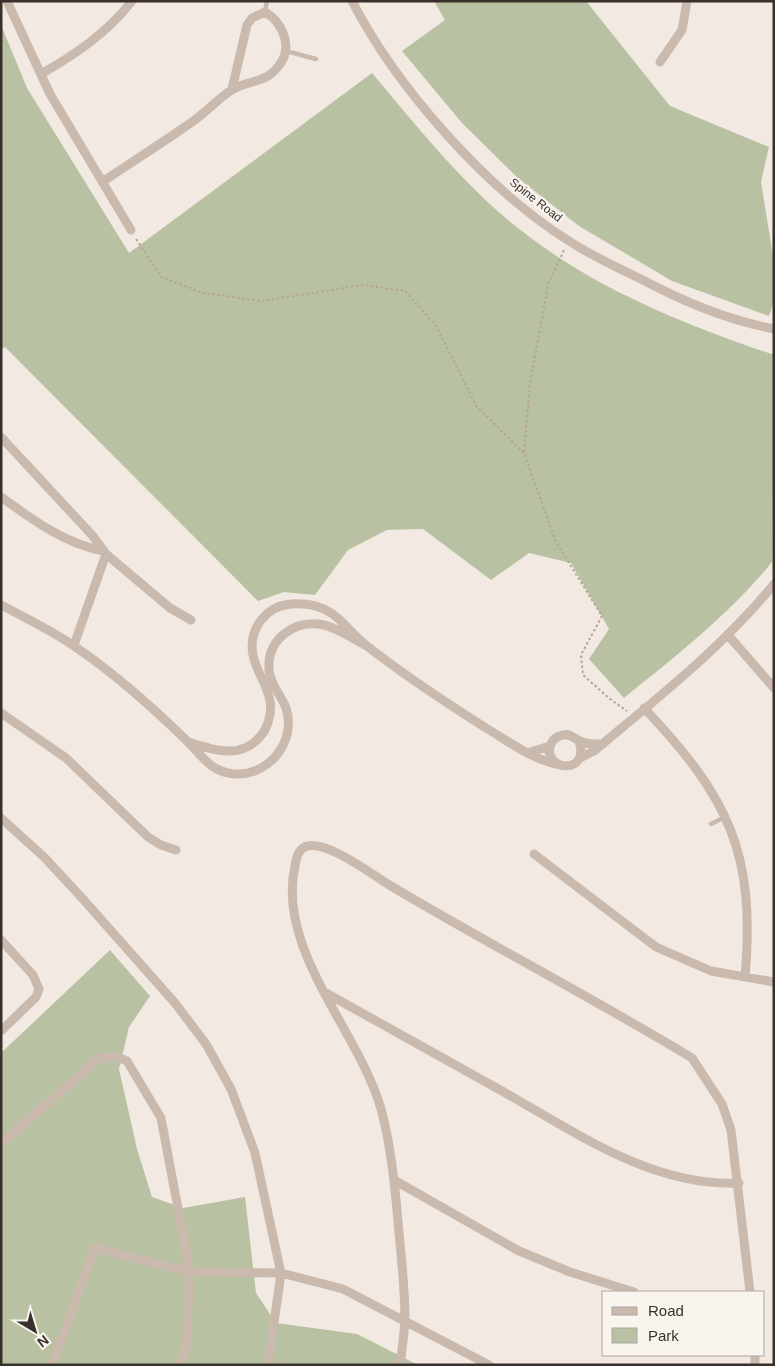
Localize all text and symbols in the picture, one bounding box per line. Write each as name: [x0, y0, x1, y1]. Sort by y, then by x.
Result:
street label: Spine Road: [507, 175, 565, 225]
legend: [602, 1291, 765, 1356]
text: Road: [648, 1302, 684, 1319]
north arrow: [10, 1306, 60, 1356]
text: Park: [648, 1327, 679, 1344]
text: N: [34, 1332, 52, 1351]

